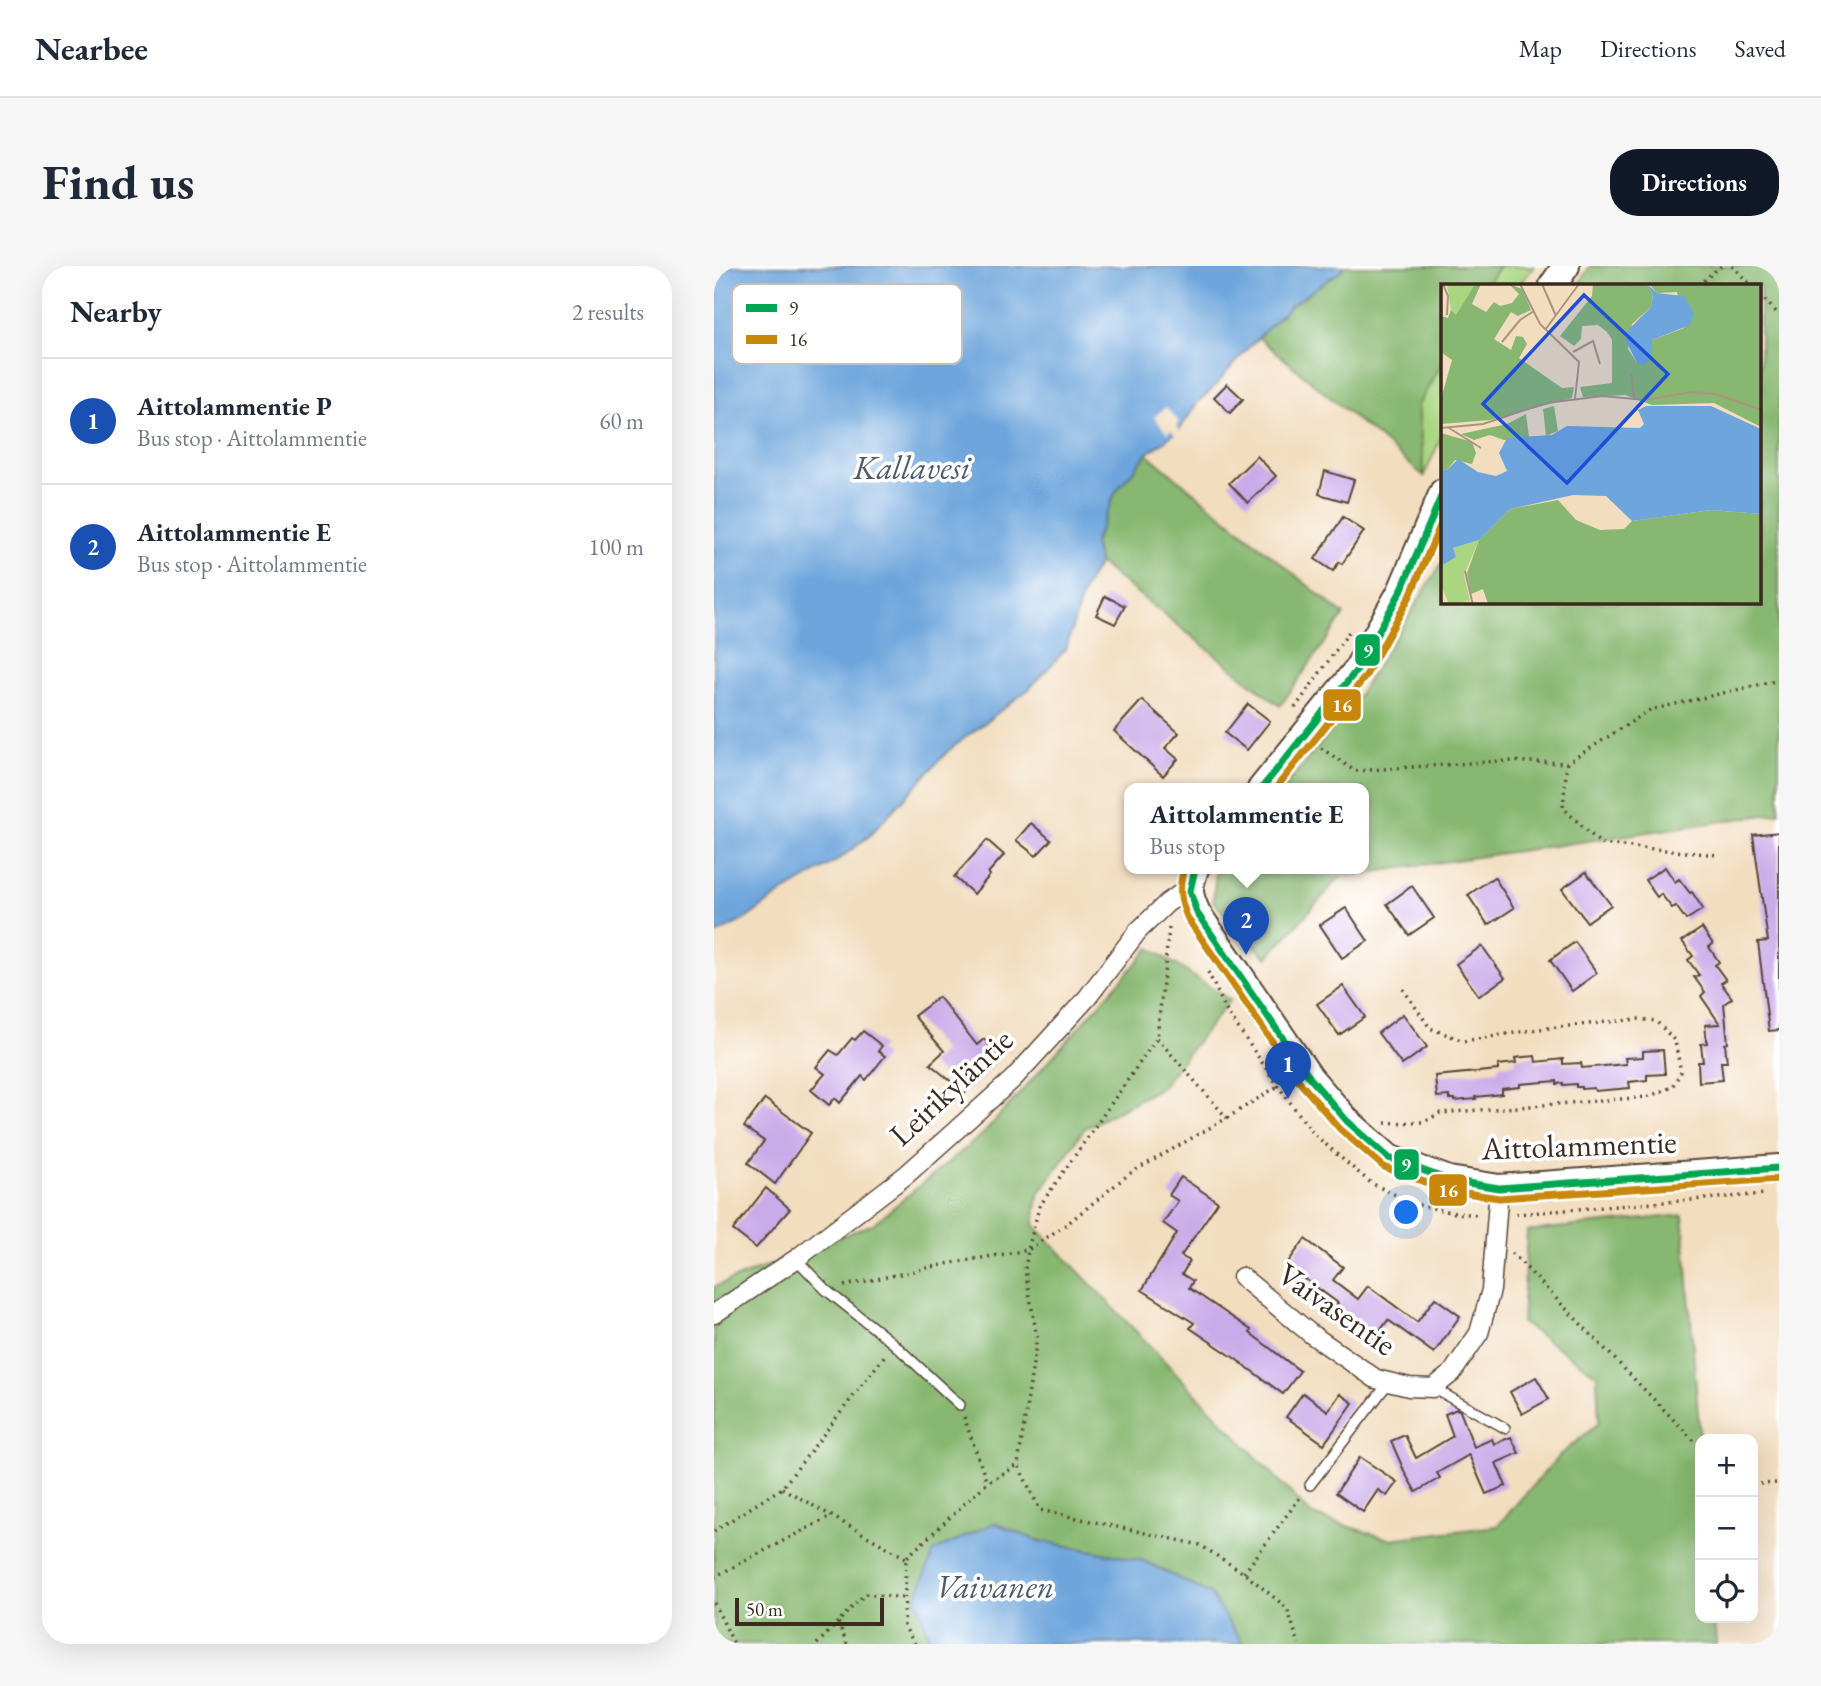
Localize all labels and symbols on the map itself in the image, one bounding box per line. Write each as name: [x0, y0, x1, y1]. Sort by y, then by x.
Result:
legend: [732, 284, 962, 364]
inset map: [1441, 284, 1762, 604]
text: 9: [789, 296, 798, 321]
text: 16: [789, 327, 807, 352]
water label: Kallavesi: [853, 446, 972, 489]
line badge: 9: [1354, 633, 1381, 667]
text: 9: [1363, 638, 1373, 663]
line badge: 16: [1322, 688, 1362, 722]
text: 16: [1332, 693, 1352, 718]
pin: 2: [1223, 897, 1269, 955]
street label: Leirikyläntie: [880, 1019, 1022, 1155]
pin: 1: [1265, 1041, 1311, 1099]
street label: Aittolammentie: [1480, 1121, 1677, 1169]
line badge: 9: [1393, 1148, 1420, 1181]
text: 9: [1401, 1152, 1411, 1177]
line badge: 16: [1428, 1173, 1468, 1207]
text: 16: [1438, 1178, 1458, 1203]
your location: [1389, 1195, 1423, 1229]
street label: Vaivasentie: [1270, 1253, 1404, 1365]
water label: Vaivanen: [936, 1565, 1054, 1608]
scale bar: [735, 1595, 884, 1627]

